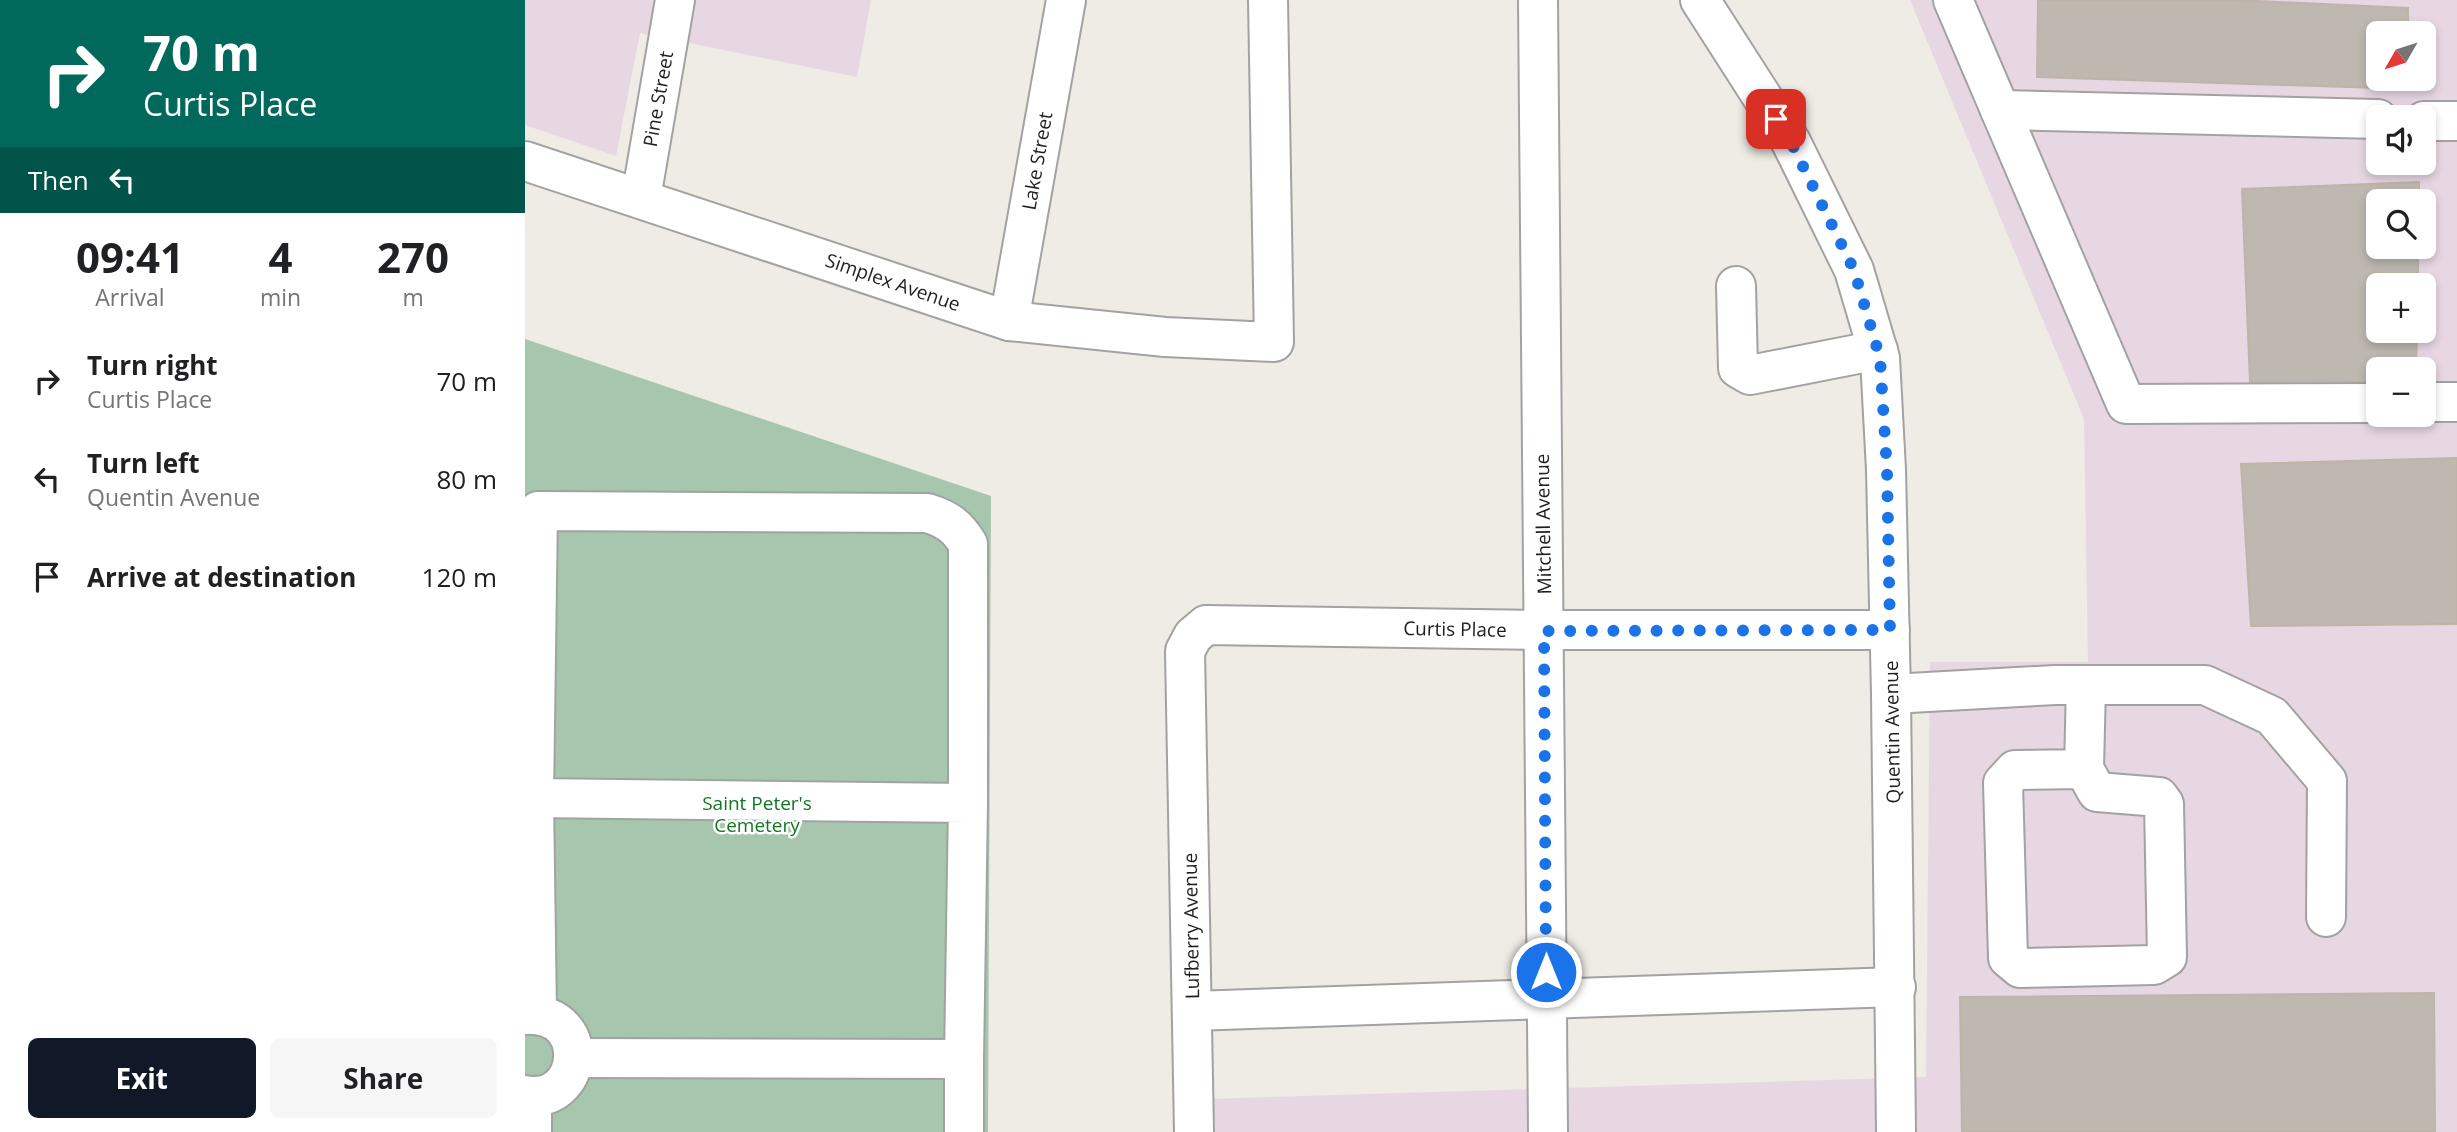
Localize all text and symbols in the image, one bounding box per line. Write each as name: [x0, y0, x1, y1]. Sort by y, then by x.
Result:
text: 70 m: [143, 19, 260, 85]
north arrow: [2366, 21, 2436, 91]
map controls: [2366, 21, 2436, 427]
icon: right: [28, 28, 119, 119]
street label: Pine Street: [637, 49, 679, 149]
text: Curtis Place: [143, 82, 317, 125]
pin: [1746, 89, 1806, 149]
icon: arrive: [1757, 100, 1795, 138]
button: sound: [2366, 105, 2436, 175]
street label: Lake Street: [1016, 110, 1058, 212]
icon: left: [103, 161, 141, 199]
text: Then: [28, 162, 89, 198]
button: search: [2366, 189, 2436, 259]
text: 09:41: [76, 228, 184, 285]
text: 4: [268, 228, 293, 285]
text: 270: [377, 228, 449, 285]
street label: Simplex Avenue: [822, 247, 964, 317]
button: +: [2366, 273, 2436, 343]
text: Arrival: [95, 281, 165, 313]
text: min: [260, 281, 301, 313]
text: m: [402, 281, 424, 313]
text: Turn right: [87, 347, 218, 383]
button: −: [2366, 357, 2436, 427]
icon: right: [28, 362, 66, 400]
text: 70 m: [436, 363, 497, 399]
text: Curtis Place: [87, 383, 212, 415]
text: Turn left: [87, 445, 199, 481]
street label: Mitchell Avenue: [1529, 453, 1557, 595]
icon: left: [28, 460, 66, 498]
text: 80 m: [436, 461, 497, 497]
text: Quentin Avenue: [87, 481, 260, 513]
icon: arrive: [28, 558, 66, 596]
text: Arrive at destination: [87, 559, 356, 595]
text: 120 m: [422, 559, 497, 595]
street label: Curtis Place: [1403, 615, 1507, 643]
street label: Quentin Avenue: [1878, 660, 1906, 804]
park label: Saint Peter's Cemetery: [702, 790, 812, 838]
street label: Lufberry Avenue: [1177, 853, 1205, 999]
position arrow: [1509, 935, 1583, 1009]
button: Exit: [28, 1038, 256, 1118]
button: Share: [270, 1038, 497, 1118]

